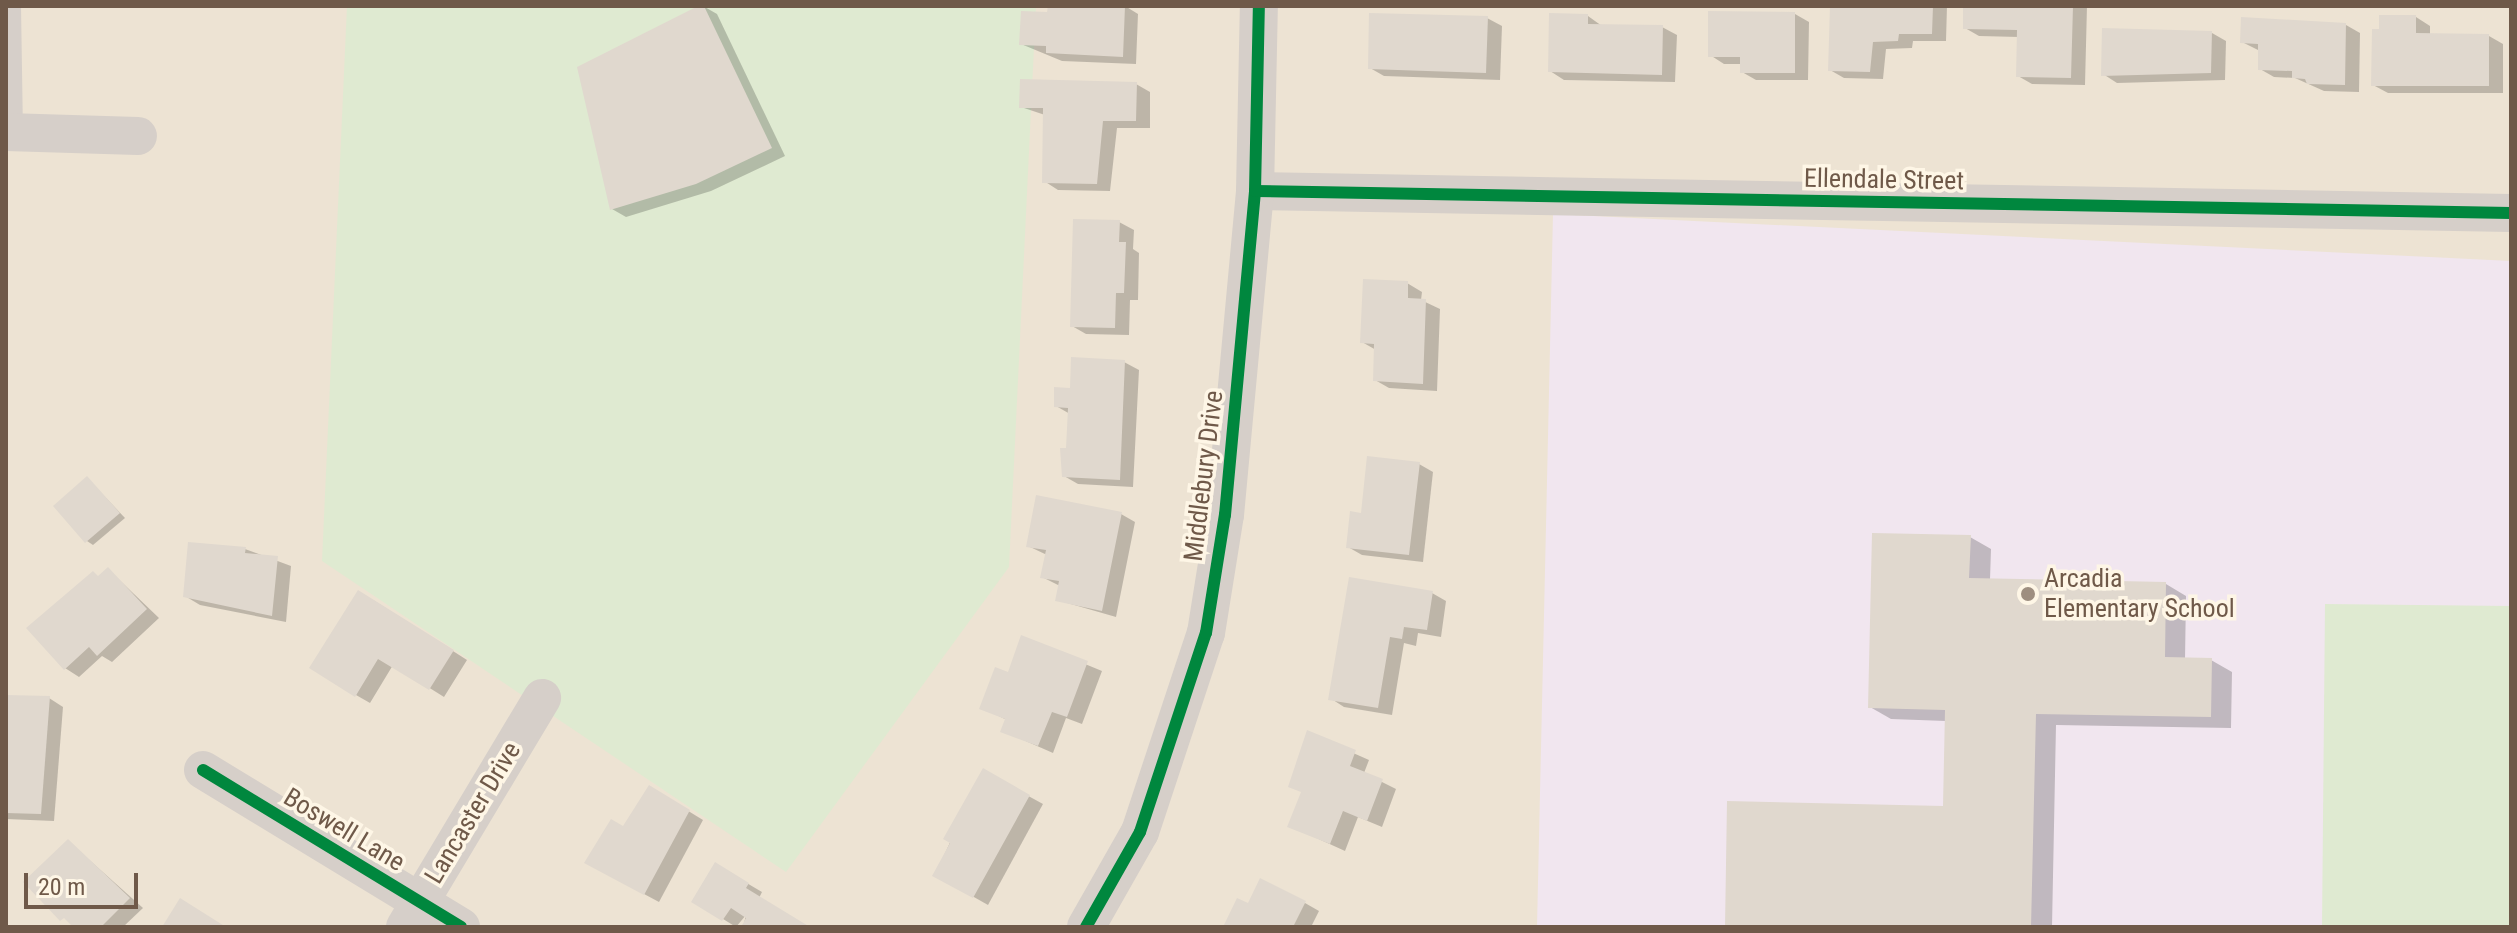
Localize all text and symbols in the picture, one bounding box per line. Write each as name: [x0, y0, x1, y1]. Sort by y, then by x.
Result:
street label: Ellendale Street: [1804, 163, 1964, 197]
street label: Middlebury Drive: [1178, 389, 1230, 563]
place label: Arcadia Elementary School: [2044, 563, 2235, 624]
marker: Arcadia Elementary School: [2019, 585, 2037, 603]
street label: Lancaster Drive: [419, 737, 527, 889]
street label: Boswell Lane: [278, 782, 410, 878]
scale bar: [28, 857, 142, 907]
text: 20 m: [38, 873, 85, 901]

